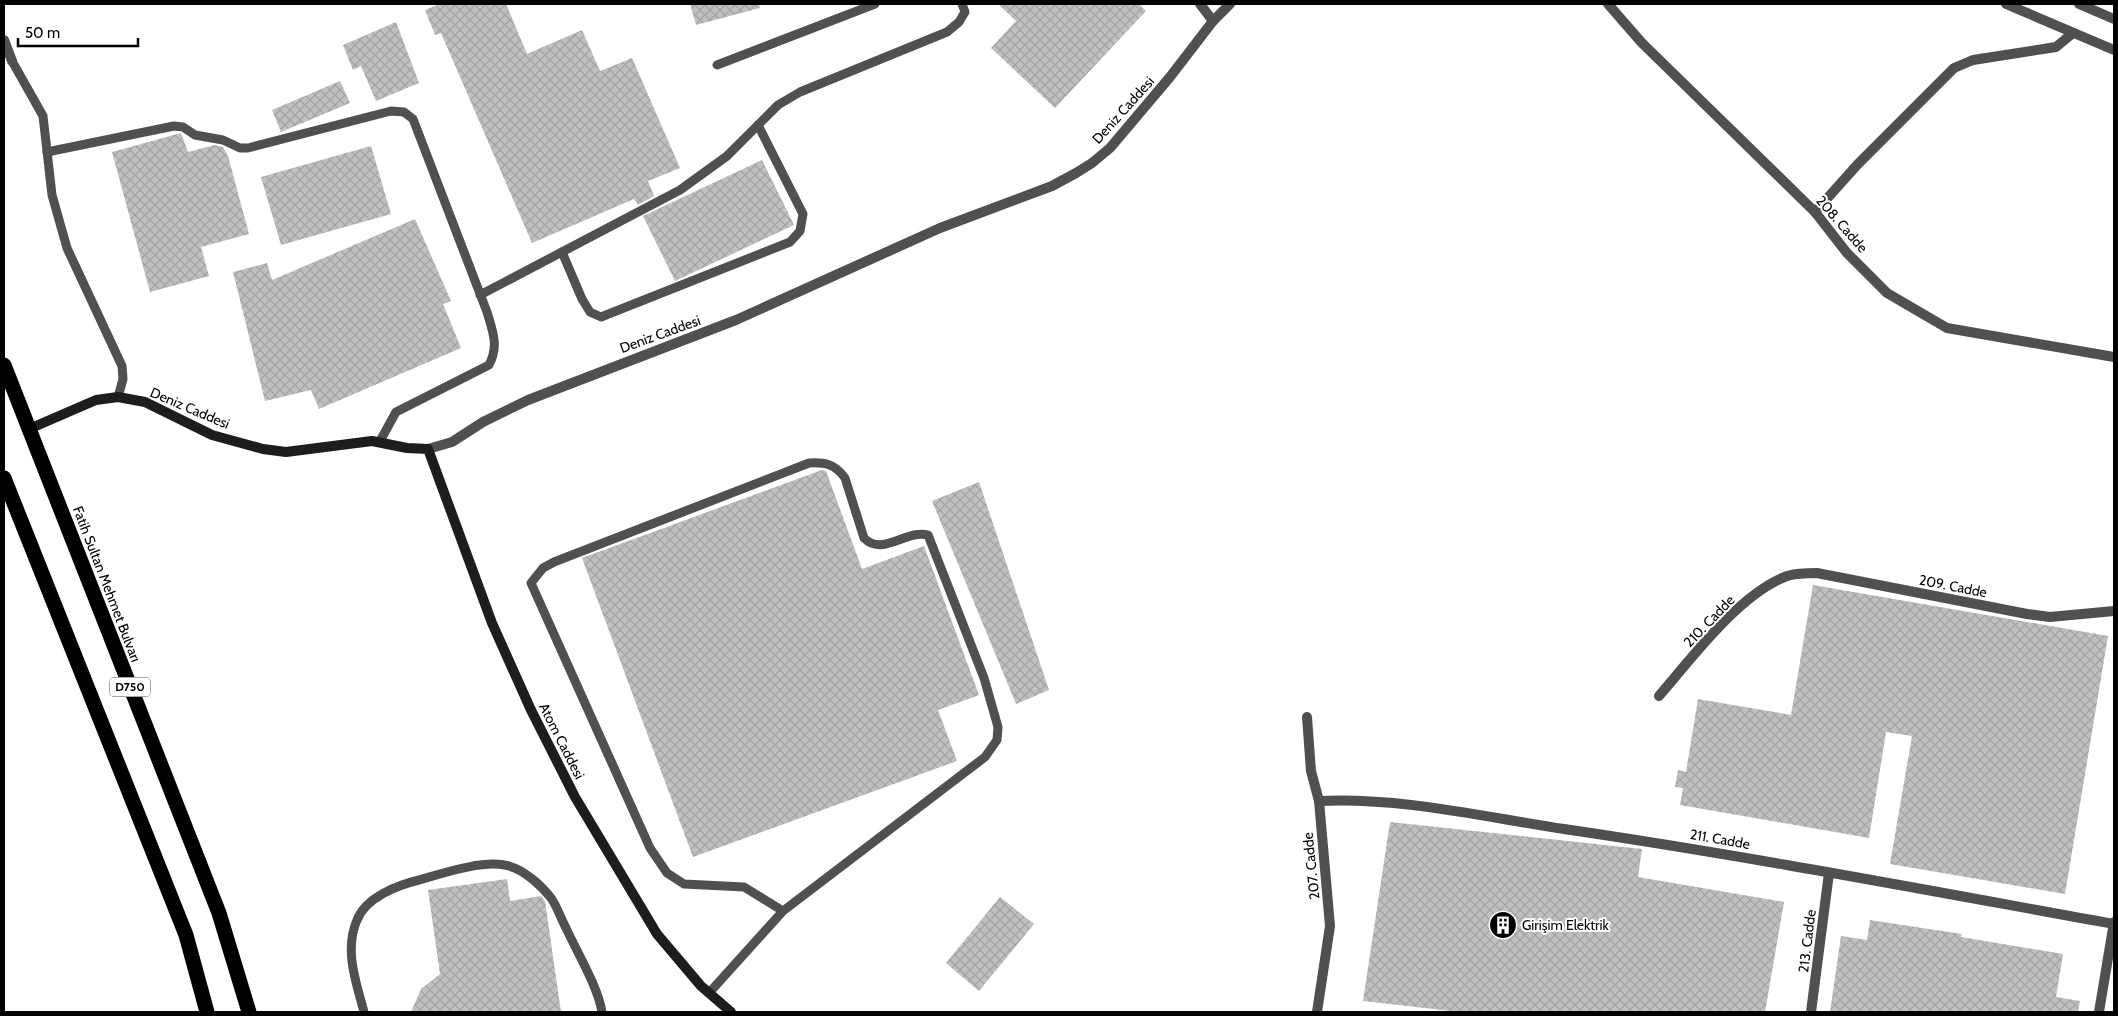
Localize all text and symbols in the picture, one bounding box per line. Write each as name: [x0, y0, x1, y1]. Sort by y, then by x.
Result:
scale bar: [18, 15, 138, 47]
text: 50 m: [25, 24, 60, 42]
street label: Deniz Caddesi: [1088, 73, 1158, 147]
street label: 208. Cadde: [1812, 192, 1872, 256]
street label: Deniz Caddesi: [617, 311, 703, 357]
street label: Deniz Caddesi: [148, 383, 232, 433]
street label: Fatih Sultan Mehmet Bulvarı: [69, 503, 145, 665]
street label: 209. Cadde: [1917, 571, 1989, 601]
street label: 210. Cadde: [1680, 591, 1738, 651]
road number: D750: [110, 678, 150, 696]
street label: Atom Caddesi: [535, 700, 589, 782]
street label: 211. Cadde: [1689, 825, 1751, 853]
street label: 207. Cadde: [1299, 831, 1323, 901]
street label: 213. Cadde: [1794, 908, 1820, 974]
building icon: Girişim Elektrik: [1488, 910, 1518, 940]
place label: Girişim Elektrik: [1522, 916, 1609, 934]

